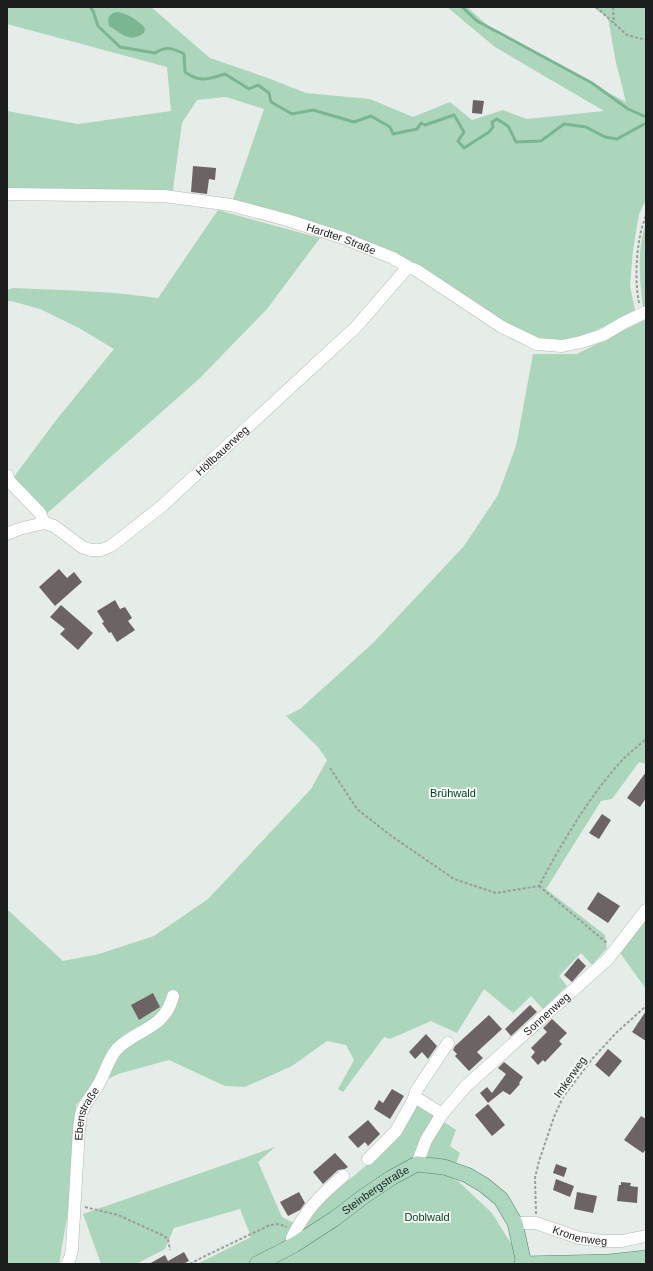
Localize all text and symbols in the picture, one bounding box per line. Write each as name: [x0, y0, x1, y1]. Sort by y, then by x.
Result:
street label: Hardter Straße: [305, 221, 378, 257]
street label: Höllbauerweg: [193, 423, 251, 478]
park label: Brühwald: [430, 787, 476, 799]
street label: Sonnenweg: [521, 990, 572, 1038]
street label: Imkerweg: [551, 1054, 589, 1100]
street label: Ebenstraße: [72, 1085, 101, 1141]
street label: Steinbergstraße: [340, 1163, 411, 1217]
park label: Doblwald: [404, 1211, 450, 1223]
street label: Kronenweg: [551, 1223, 607, 1247]

